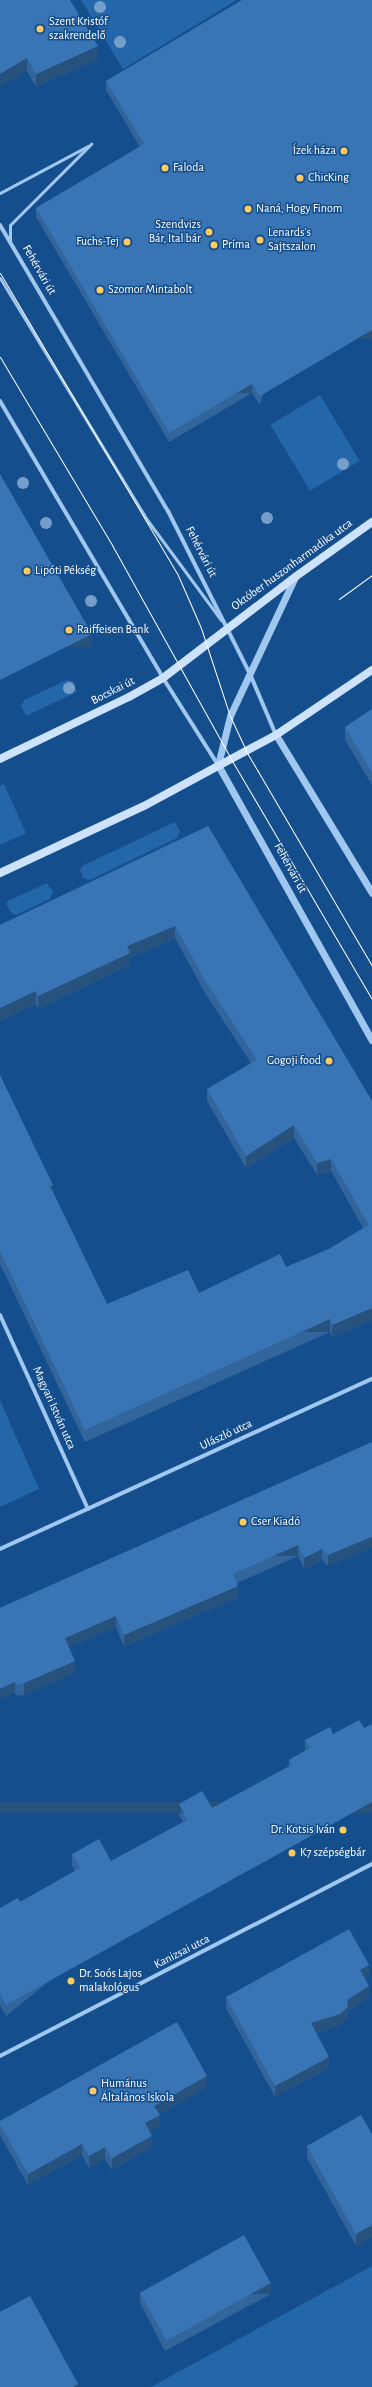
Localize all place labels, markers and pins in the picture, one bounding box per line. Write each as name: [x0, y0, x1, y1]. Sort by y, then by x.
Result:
place label: Szent Kristóf szakrendelő: [49, 15, 108, 43]
marker: Szent Kristóf szakrendelő: [34, 23, 46, 35]
place label: Ízek háza: [293, 144, 336, 158]
marker: Ízek háza: [339, 146, 349, 156]
place label: Faloda: [173, 161, 204, 175]
marker: Faloda: [160, 163, 170, 173]
place label: ChicKing: [308, 171, 349, 185]
marker: ChicKing: [295, 173, 305, 183]
place label: Naná, Hogy Finom: [256, 202, 342, 216]
marker: Naná, Hogy Finom: [243, 204, 253, 214]
place label: Szendvizs Bár, Ital bár: [149, 218, 201, 246]
place label: Lenards's Sajtszalon: [268, 226, 316, 254]
marker: Szendvizs Bár, Ital bár: [204, 227, 214, 237]
place label: Fuchs-Tej: [76, 235, 119, 249]
marker: Lenards's Sajtszalon: [255, 235, 265, 245]
marker: Fuchs-Tej: [122, 237, 132, 247]
place label: Príma: [222, 238, 250, 252]
marker: Príma: [209, 240, 219, 250]
place label: Szomor Mintabolt: [108, 283, 192, 297]
marker: Szomor Mintabolt: [95, 285, 105, 295]
place label: Lipóti Pékség: [35, 564, 96, 578]
marker: Lipóti Pékség: [22, 566, 32, 576]
place label: Raiffeisen Bank: [77, 623, 149, 637]
marker: Raiffeisen Bank: [64, 625, 74, 635]
place label: Gogoji food: [267, 1054, 321, 1068]
marker: Gogoji food: [324, 1056, 334, 1066]
place label: Cser Kiadó: [251, 1515, 300, 1529]
marker: Cser Kiadó: [238, 1517, 248, 1527]
place label: Dr. Kotsis Iván: [271, 1823, 335, 1837]
marker: Dr. Kotsis Iván: [338, 1825, 348, 1835]
place label: K7 szépségbár: [300, 1846, 366, 1860]
marker: K7 szépségbár: [287, 1848, 297, 1858]
place label: Dr. Soós Lajos malakológus: [79, 1967, 142, 1995]
marker: Dr. Soós Lajos malakológus: [66, 1976, 76, 1986]
place label: Humánus Általános Iskola: [101, 2077, 174, 2105]
marker: Humánus Általános Iskola: [88, 2086, 98, 2096]

